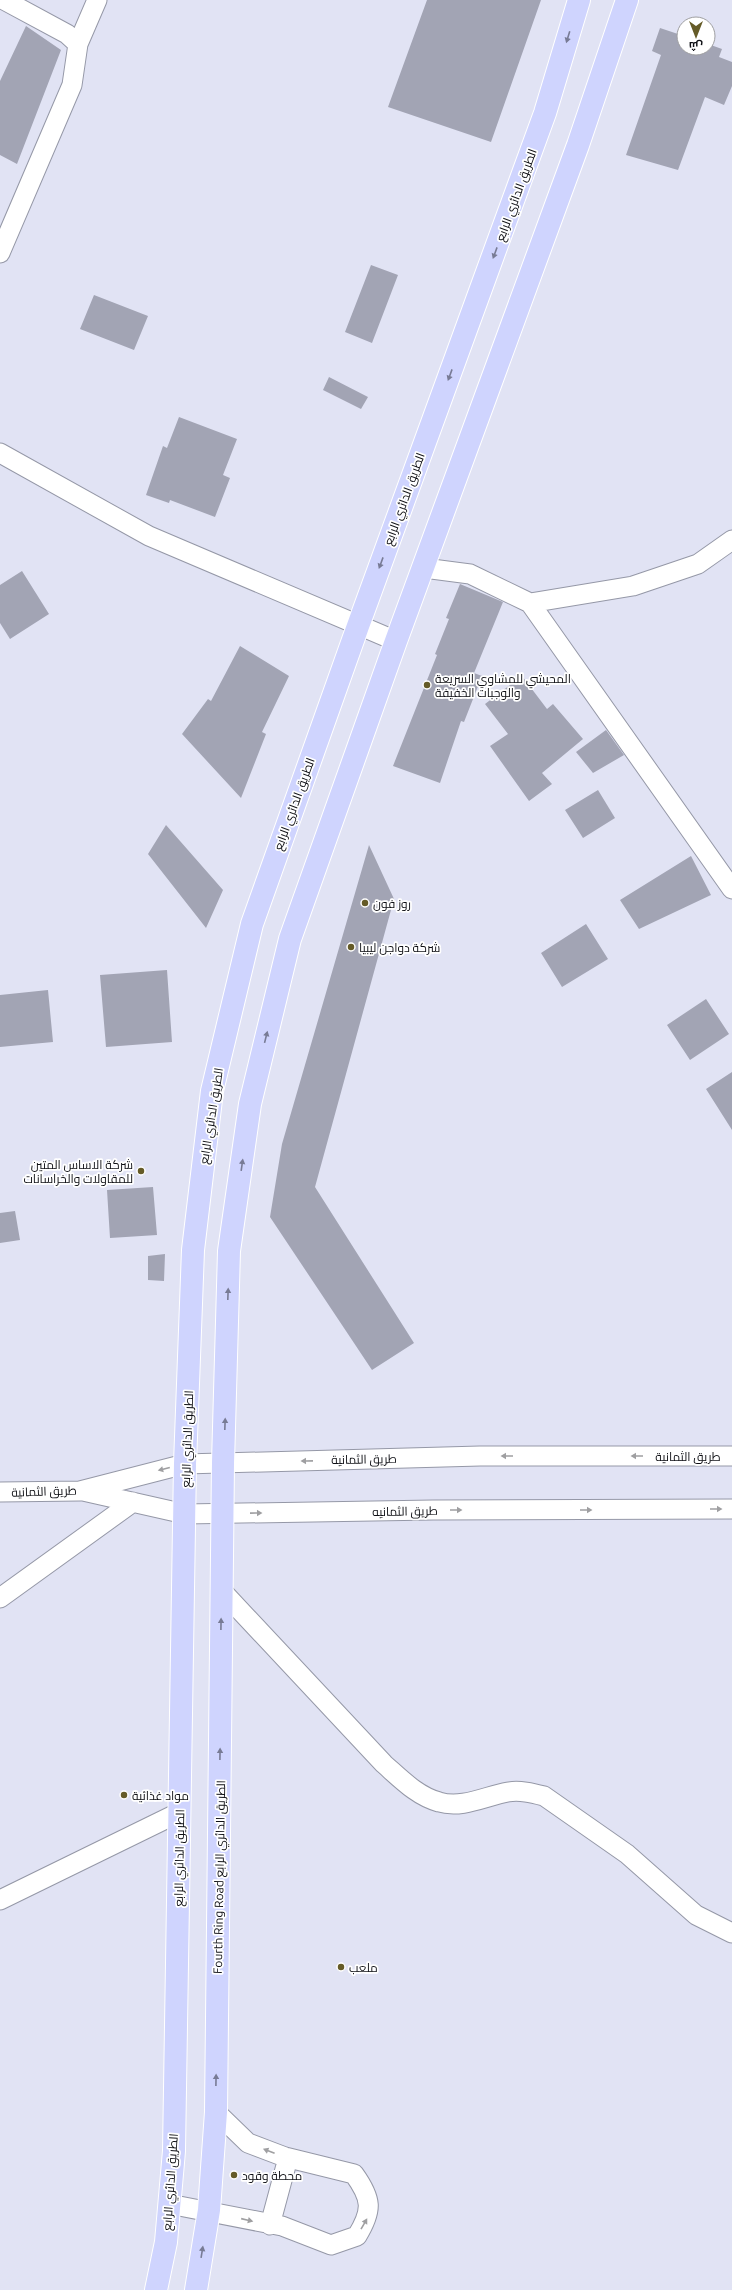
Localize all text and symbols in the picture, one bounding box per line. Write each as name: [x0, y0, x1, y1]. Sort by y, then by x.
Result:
north arrow: [676, 16, 716, 56]
one-way arrow: [565, 32, 571, 44]
text: ش: [689, 39, 703, 52]
street label: الطريق الدائري الرابع: [493, 147, 543, 244]
one-way arrow: [491, 248, 497, 260]
one-way arrow: [446, 370, 452, 382]
street label: الطريق الدائري الرابع: [381, 451, 431, 548]
one-way arrow: [377, 557, 383, 569]
place label: المحيشي للمشاوي السريعة والوجبات الخفيفة: [435, 672, 571, 700]
marker: المحيشي للمشاوي السريعة والوجبات الخفيفة: [422, 680, 432, 690]
street label: الطريق الدائري الرابع: [271, 756, 321, 853]
place label: روز فون: [373, 897, 411, 911]
marker: روز فون: [360, 898, 370, 908]
place label: شركة دواجن ليبيا: [359, 941, 440, 955]
marker: شركة دواجن ليبيا: [346, 942, 356, 952]
one-way arrow: [264, 1031, 270, 1044]
street label: الطريق الدائري الرابع: [197, 1067, 229, 1166]
place label: شركة الاساس المتين للمقاولات والخراسانات: [23, 1158, 133, 1186]
one-way arrow: [239, 1159, 245, 1171]
marker: شركة الاساس المتين للمقاولات والخراسانات: [136, 1166, 146, 1176]
one-way arrow: [225, 1287, 231, 1300]
street label: الطريق الدائري الرابع: [179, 1390, 199, 1488]
one-way arrow: [221, 1418, 228, 1430]
street label: طريق الثمانية: [655, 1450, 721, 1464]
street label: طريق الثمانية: [331, 1452, 397, 1467]
one-way arrow: [500, 1453, 513, 1459]
one-way arrow: [630, 1453, 643, 1459]
one-way arrow: [300, 1458, 313, 1464]
one-way arrow: [158, 1467, 170, 1473]
street label: طريق الثمانية: [11, 1483, 77, 1500]
street label: طريق الثمانيه: [372, 1504, 438, 1519]
one-way arrow: [710, 1506, 723, 1512]
one-way arrow: [450, 1507, 463, 1513]
one-way arrow: [580, 1507, 593, 1513]
one-way arrow: [250, 1510, 263, 1516]
one-way arrow: [218, 1618, 225, 1630]
one-way arrow: [217, 1747, 223, 1760]
street label: Fourth Ring Road الطريق الدائري الرابع: [211, 1780, 231, 1974]
place label: مواد غذائية: [132, 1789, 189, 1803]
marker: مواد غذائية: [119, 1790, 129, 1800]
street label: الطريق الدائري الرابع: [172, 1809, 190, 1907]
place label: ملعب: [349, 1961, 378, 1975]
marker: ملعب: [336, 1962, 346, 1972]
one-way arrow: [213, 2073, 219, 2086]
street label: الطريق الدائري الرابع: [160, 2133, 184, 2231]
one-way arrow: [262, 2148, 274, 2154]
place label: محطة وقود: [242, 2169, 302, 2183]
marker: محطة وقود: [229, 2170, 239, 2180]
one-way arrow: [241, 2217, 253, 2223]
one-way arrow: [361, 2218, 368, 2230]
one-way arrow: [199, 2245, 205, 2258]

